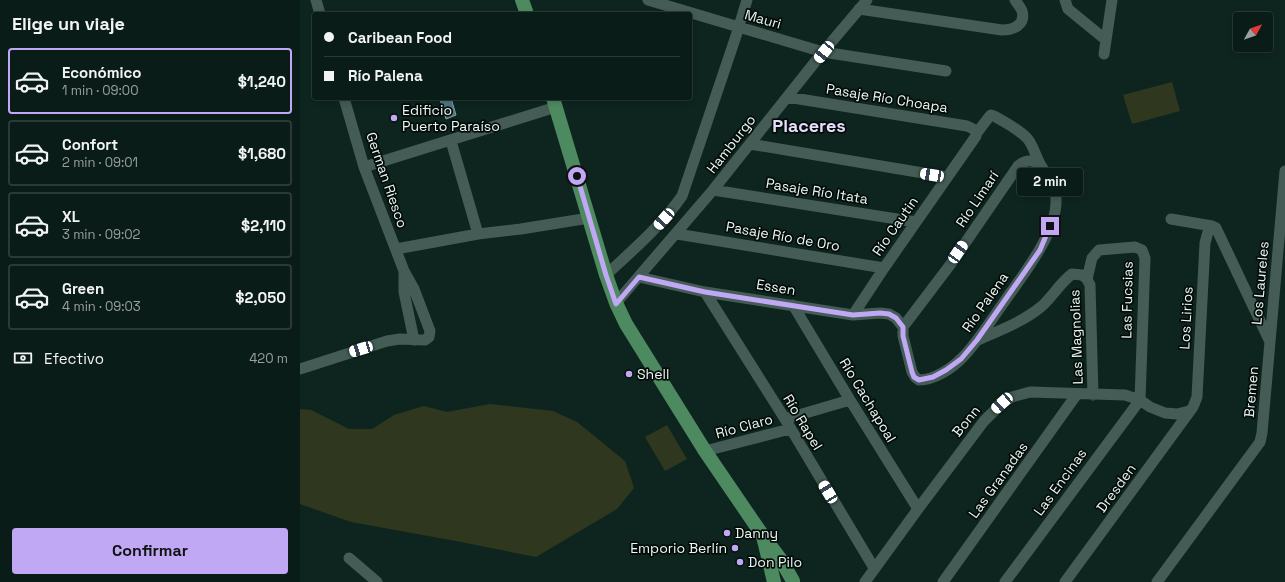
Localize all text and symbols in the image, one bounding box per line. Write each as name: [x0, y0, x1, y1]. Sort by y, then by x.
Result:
street label: Mauri: [743, 5, 783, 33]
text: Elige un viaje: [12, 12, 125, 35]
north arrow: [1233, 12, 1273, 52]
map controls: [1233, 12, 1273, 52]
text: Caribean Food: [348, 28, 452, 47]
car: [812, 39, 836, 65]
icon: car: [14, 63, 50, 99]
text: Económico: [62, 63, 141, 82]
text: Río Palena: [348, 66, 423, 85]
text: $1,240: [238, 72, 286, 91]
street label: Pasaje Río Choapa: [825, 80, 949, 116]
text: 1 min · 09:00: [62, 82, 138, 99]
place label: Edificio Puerto Paraíso: [402, 101, 500, 135]
street label: Hamburgo: [703, 111, 759, 177]
marker: Edificio Puerto Paraíso: [389, 113, 399, 123]
district label: Placeres: [772, 114, 846, 137]
street label: German Riesco: [362, 130, 412, 230]
icon: car: [14, 135, 50, 171]
text: Confort: [62, 135, 118, 154]
text: $1,680: [238, 144, 286, 163]
text: 2 min · 09:01: [62, 154, 138, 171]
route start: [568, 167, 586, 185]
car: [919, 167, 945, 183]
street label: Río Limarí: [952, 167, 1003, 231]
callout: 2 min: [1017, 168, 1083, 196]
text: 2 min: [1033, 173, 1067, 190]
street label: Pasaje Río Itata: [765, 174, 869, 208]
street label: Río Cautin: [868, 193, 922, 259]
car: [652, 206, 676, 232]
icon: car: [14, 207, 50, 243]
text: XL: [62, 207, 80, 226]
text: $2,110: [241, 216, 286, 235]
street label: Pasaje Río de Oro: [725, 217, 841, 255]
route end: [1041, 217, 1059, 235]
text: 3 min · 09:02: [62, 226, 140, 243]
car: [946, 239, 970, 265]
street label: Los Laureles: [1247, 241, 1273, 325]
street label: Las Fucsias: [1117, 261, 1137, 339]
street label: Río Palena: [958, 269, 1012, 335]
street label: Essen: [755, 275, 797, 299]
icon: car: [14, 279, 50, 315]
text: Green: [62, 279, 104, 298]
street label: Los Lirios: [1175, 286, 1197, 350]
text: $2,050: [235, 288, 286, 307]
street label: Las Magnolias: [1065, 289, 1087, 385]
text: 4 min · 09:03: [62, 298, 141, 315]
car: [348, 340, 374, 358]
icon: cash: [12, 347, 34, 369]
text: Efectivo: [44, 349, 104, 368]
text: 420 m: [249, 350, 288, 367]
street label: Río Cachapoal: [836, 354, 900, 446]
place label: Shell: [637, 365, 669, 383]
street label: Bremen: [1240, 366, 1262, 418]
marker: Shell: [624, 369, 634, 379]
street label: Río Rapel: [779, 391, 827, 453]
car: [989, 391, 1015, 415]
street label: Bonn: [948, 402, 984, 440]
street label: Río Claro: [713, 410, 775, 442]
street label: Las Granadas: [964, 438, 1032, 522]
street label: Las Encinas: [1030, 445, 1090, 519]
street label: Dresden: [1092, 460, 1140, 516]
car: [817, 479, 839, 505]
place label: Danny: [735, 524, 778, 542]
button: Confirmar: [12, 528, 288, 574]
marker: Danny: [722, 528, 732, 538]
place label: Emporio Berlín: [630, 539, 727, 557]
marker: Emporio Berlín: [730, 543, 740, 553]
place label: Don Pilo: [748, 553, 802, 571]
marker: Don Pilo: [735, 557, 745, 567]

